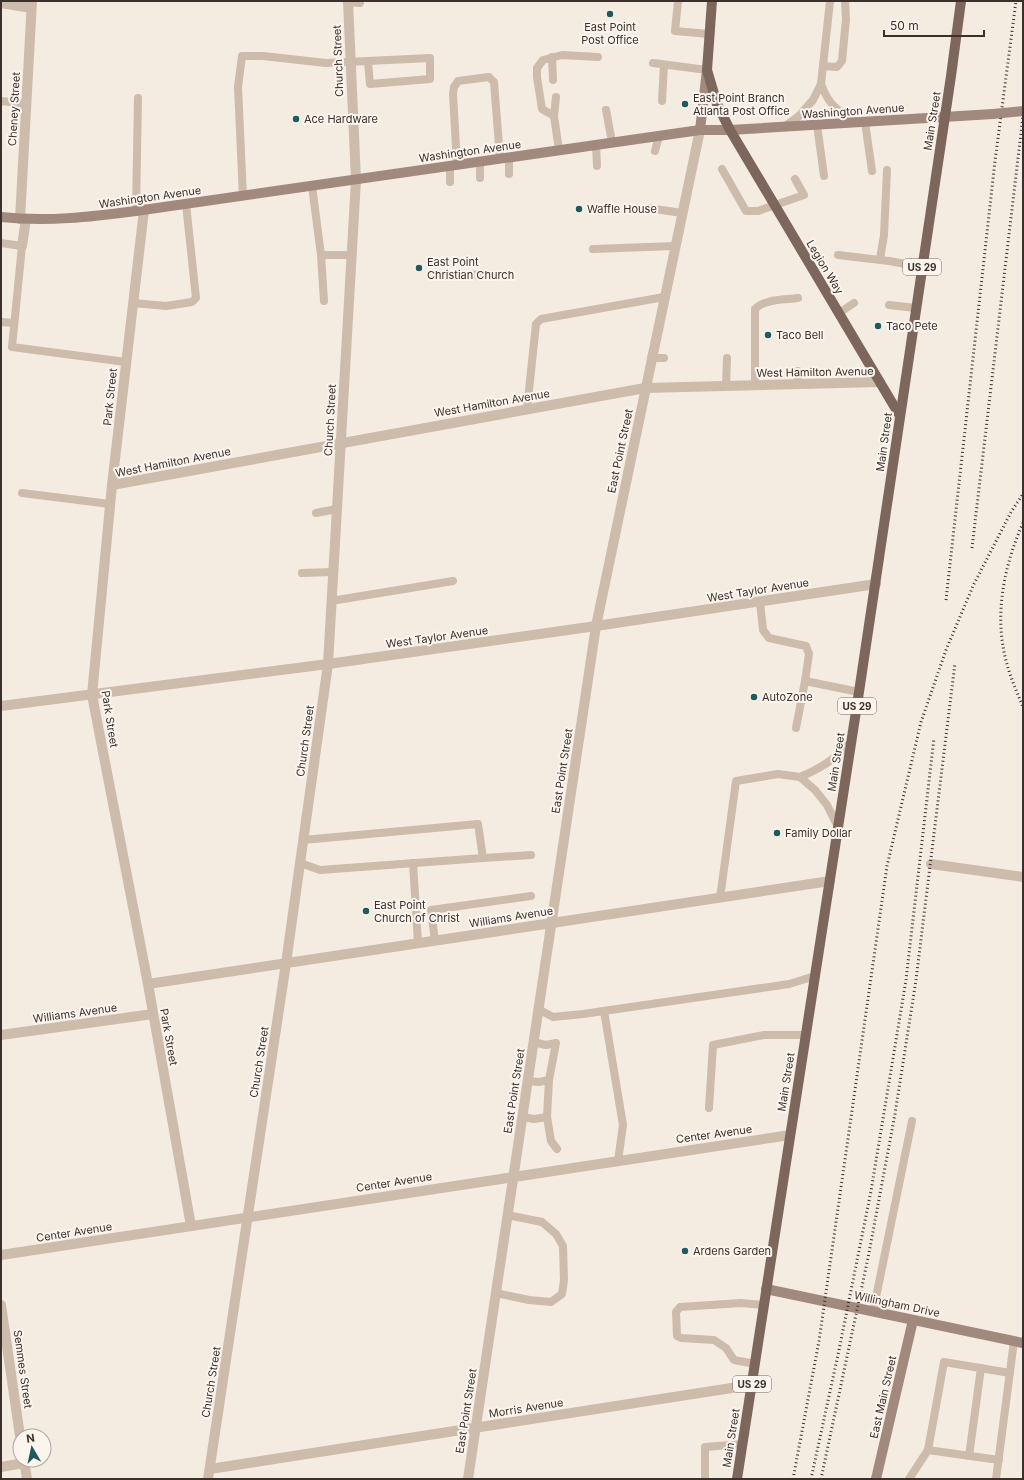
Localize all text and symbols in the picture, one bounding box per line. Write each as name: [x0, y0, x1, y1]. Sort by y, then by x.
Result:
marker: East Point Post Office: [605, 9, 615, 19]
scale bar: [884, 12, 984, 38]
text: 50 m: [890, 18, 919, 33]
place label: East Point Post Office: [581, 20, 639, 47]
street label: Church Street: [330, 24, 346, 97]
street label: Cheney Street: [5, 71, 23, 146]
street label: Main Street: [920, 90, 944, 151]
place label: East Point Branch Atlanta Post Office: [693, 91, 790, 118]
marker: East Point Branch Atlanta Post Office: [680, 99, 690, 109]
street label: Washington Avenue: [801, 100, 905, 122]
place label: Ace Hardware: [304, 112, 378, 126]
marker: Ace Hardware: [291, 114, 301, 124]
street label: Washington Avenue: [418, 137, 522, 165]
street label: Washington Avenue: [98, 183, 202, 211]
place label: Waffle House: [587, 202, 657, 216]
marker: Waffle House: [574, 204, 584, 214]
street label: Legion Way: [803, 237, 847, 297]
place label: East Point Christian Church: [427, 255, 514, 282]
road number: US 29: [903, 259, 941, 275]
marker: East Point Christian Church: [414, 263, 424, 273]
place label: Taco Pete: [886, 319, 938, 333]
marker: Taco Pete: [873, 321, 883, 331]
place label: Taco Bell: [776, 328, 823, 342]
marker: Taco Bell: [763, 330, 773, 340]
street label: West Hamilton Avenue: [756, 364, 874, 380]
street label: Park Street: [100, 367, 120, 426]
street label: Church Street: [321, 383, 339, 456]
street label: West Hamilton Avenue: [433, 386, 551, 420]
street label: East Point Street: [604, 407, 636, 494]
street label: Main Street: [873, 411, 895, 472]
street label: West Hamilton Avenue: [114, 444, 232, 480]
street label: West Taylor Avenue: [706, 575, 810, 605]
street label: West Taylor Avenue: [385, 623, 489, 651]
street label: Park Street: [99, 689, 121, 749]
place label: AutoZone: [762, 690, 813, 704]
marker: AutoZone: [749, 692, 759, 702]
road number: US 29: [838, 698, 876, 714]
street label: Church Street: [293, 704, 317, 778]
street label: East Point Street: [548, 727, 576, 814]
street label: Main Street: [824, 731, 848, 792]
place label: Family Dollar: [785, 826, 852, 840]
marker: Family Dollar: [772, 828, 782, 838]
place label: East Point Church of Christ: [374, 898, 460, 925]
street label: Williams Avenue: [468, 903, 554, 931]
marker: East Point Church of Christ: [361, 906, 371, 916]
street label: Williams Avenue: [32, 1000, 118, 1026]
street label: Park Street: [157, 1007, 181, 1067]
street label: Church Street: [246, 1025, 272, 1099]
street label: East Point Street: [500, 1047, 528, 1134]
street label: Main Street: [774, 1051, 798, 1112]
street label: Center Avenue: [675, 1122, 753, 1146]
street label: Center Avenue: [355, 1169, 433, 1195]
street label: Center Avenue: [35, 1219, 113, 1245]
place label: Ardens Garden: [693, 1244, 771, 1258]
marker: Ardens Garden: [680, 1246, 690, 1256]
street label: Willingham Drive: [853, 1288, 941, 1320]
street label: Semmes Street: [11, 1329, 35, 1410]
street label: Church Street: [198, 1345, 224, 1419]
street label: East Main Street: [867, 1354, 899, 1440]
street label: East Point Street: [452, 1367, 480, 1454]
road number: US 29: [733, 1376, 771, 1392]
street label: Morris Avenue: [488, 1395, 564, 1421]
street label: Main Street: [719, 1407, 743, 1468]
north arrow: [12, 1428, 52, 1468]
text: N: [25, 1431, 36, 1446]

